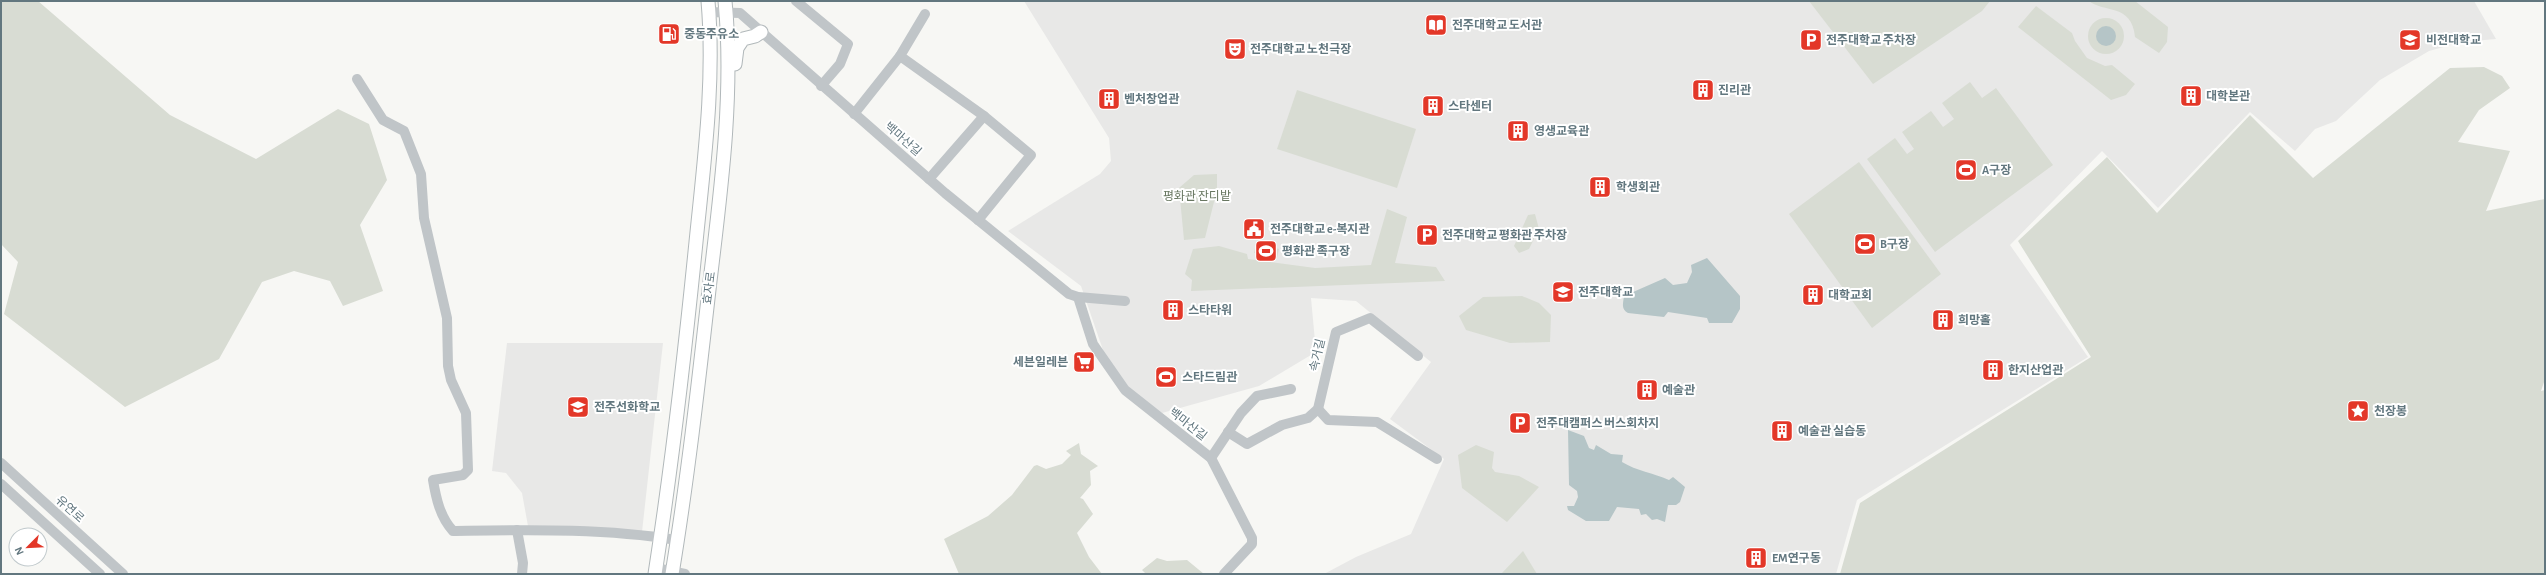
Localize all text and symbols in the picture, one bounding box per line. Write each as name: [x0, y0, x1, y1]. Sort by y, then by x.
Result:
library icon: 전주대학교 도서관: [1423, 12, 1449, 38]
place label: 전주대학교 도서관: [1452, 18, 1542, 31]
fuel station icon: 중동주유소: [656, 21, 682, 47]
parking icon: 전주대학교 주차장: [1798, 27, 1824, 53]
school or university icon: 비전대학교: [2397, 27, 2423, 53]
place label: 중동주유소: [684, 28, 739, 40]
place label: 전주대학교 주차장: [1826, 33, 1916, 46]
place label: 비전대학교: [2426, 33, 2481, 46]
theatre icon: 전주대학교 노천극장: [1222, 36, 1248, 62]
place label: 전주대학교 노천극장: [1250, 42, 1351, 55]
building icon: 진리관: [1690, 77, 1716, 103]
building icon: 대학본관: [2178, 83, 2204, 109]
place label: 진리관: [1718, 84, 1751, 96]
building icon: 벤처창업관: [1096, 86, 1122, 112]
place label: 대학본관: [2206, 89, 2250, 102]
place label: 벤처창업관: [1124, 93, 1179, 105]
building icon: 스타센터: [1420, 93, 1446, 119]
place label: 스타센터: [1448, 100, 1492, 112]
building icon: 영생교육관: [1505, 118, 1531, 144]
street label: 백마산길: [882, 120, 924, 158]
place label: 영생교육관: [1534, 125, 1589, 137]
sports icon: A구장: [1953, 157, 1979, 183]
place label: A구장: [1982, 164, 2011, 176]
building icon: 학생회관: [1587, 174, 1613, 200]
place label: 학생회관: [1616, 180, 1660, 193]
park label: 평화관 잔디밭: [1163, 190, 1231, 202]
public building icon: 전주대학교 e-복지관: [1241, 216, 1267, 242]
place label: 전주대학교 e-복지관: [1270, 222, 1369, 235]
parking icon: 전주대학교 평화관 주차장: [1414, 222, 1440, 248]
place label: 전주대학교 평화관 주차장: [1442, 228, 1567, 241]
sports icon: B구장: [1852, 231, 1878, 257]
sports icon: 평화관 족구장: [1253, 238, 1279, 264]
place label: B구장: [1880, 238, 1909, 250]
place label: 평화관 족구장: [1282, 245, 1350, 257]
street label: 효자로: [701, 271, 717, 305]
school or university icon: 전주대학교: [1550, 279, 1576, 305]
building icon: 대학교회: [1800, 282, 1826, 308]
place label: 전주대학교: [1578, 285, 1633, 298]
place label: 대학교회: [1828, 288, 1872, 301]
building icon: 스타타워: [1160, 297, 1186, 323]
place label: 스타타워: [1188, 304, 1232, 316]
building icon: 희망홀: [1930, 307, 1956, 333]
place label: 희망홀: [1958, 314, 1991, 326]
street label: 속거길: [1307, 338, 1327, 372]
supermarket icon: 세븐일레븐: [1071, 349, 1097, 375]
place label: 세븐일레븐: [1013, 356, 1068, 368]
building icon: 한지산업관: [1980, 357, 2006, 383]
place label: 한지산업관: [2008, 363, 2063, 376]
sports icon: 스타드림관: [1153, 364, 1179, 390]
place label: 스타드림관: [1182, 371, 1237, 383]
building icon: 예술관: [1634, 377, 1660, 403]
place label: 예술관: [1662, 384, 1695, 396]
school or university icon: 전주선화학교: [565, 394, 591, 420]
place icon: 천장봉: [2345, 398, 2371, 424]
place label: 전주선화학교: [594, 400, 660, 413]
place label: 천장봉: [2374, 404, 2407, 417]
street label: 백마산길: [1167, 406, 1209, 442]
parking icon: 전주대캠퍼스 버스회차지: [1507, 410, 1533, 436]
place label: 전주대캠퍼스 버스회차지: [1536, 417, 1659, 429]
building icon: 예술관 실습동: [1769, 418, 1795, 444]
place label: 예술관 실습동: [1798, 425, 1866, 437]
street label: 유연로: [54, 493, 86, 525]
north arrow: [8, 527, 48, 567]
text: N: [13, 545, 26, 557]
building icon: EM연구동: [1743, 545, 1769, 571]
place label: EM연구동: [1772, 552, 1821, 564]

